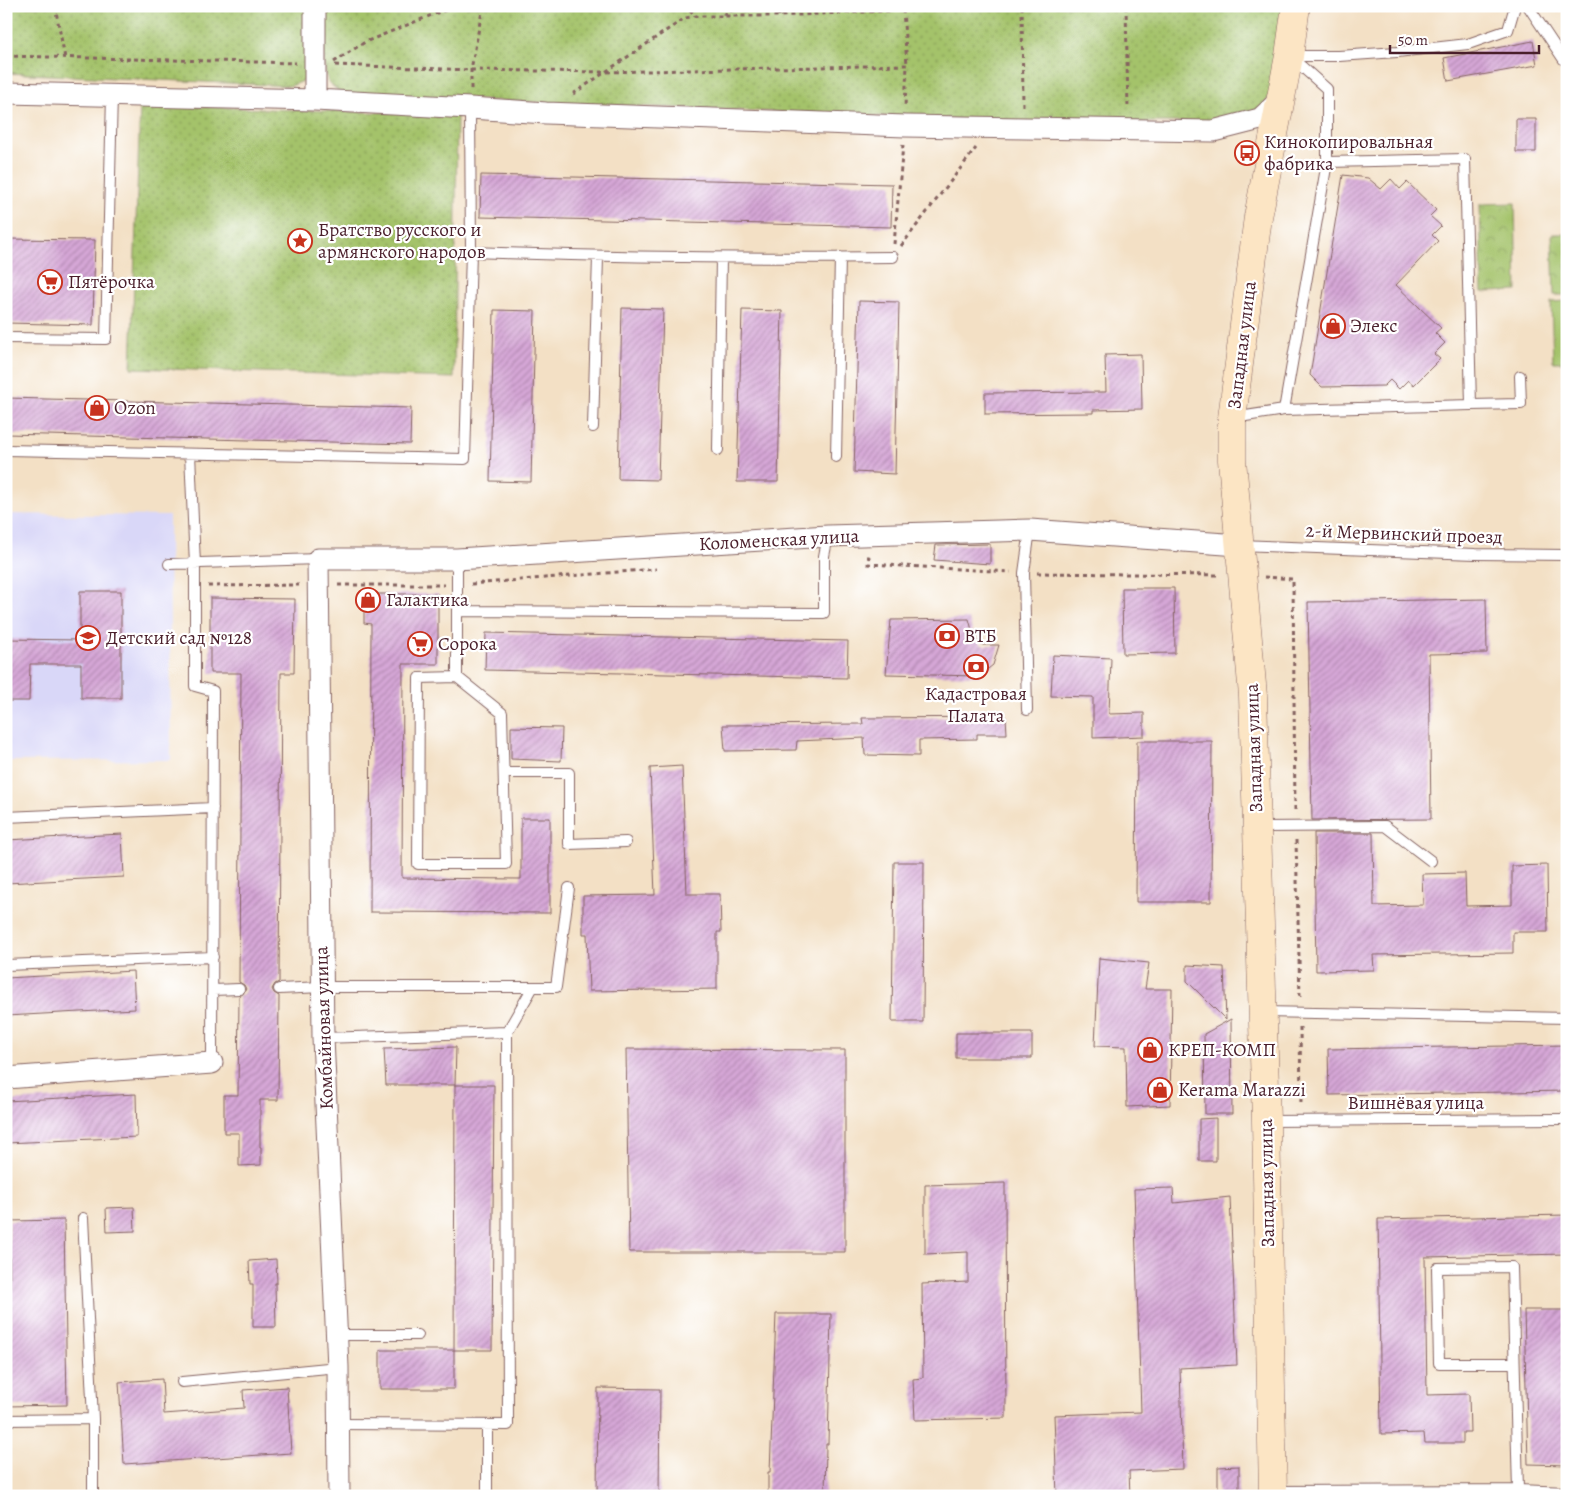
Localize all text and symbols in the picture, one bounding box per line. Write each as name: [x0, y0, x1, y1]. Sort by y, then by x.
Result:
scale bar: [1390, 22, 1539, 54]
text: 50 m: [1398, 30, 1428, 50]
place label: Кинокопировальная фабрика: [1264, 129, 1433, 177]
bus stop icon: Кинокопировальная фабрика: [1234, 140, 1260, 166]
place label: Братство русского и армянского народов: [318, 217, 486, 265]
place icon: Братство русского и армянского народов: [287, 228, 313, 254]
supermarket icon: Пятёрочка: [37, 269, 63, 295]
place label: Пятёрочка: [68, 269, 155, 295]
street label: Западная улица: [1221, 279, 1263, 411]
shop icon: Элекс: [1320, 313, 1346, 339]
place label: Элекс: [1350, 313, 1398, 339]
shop icon: Ozon: [84, 395, 110, 421]
place label: Ozon: [114, 395, 156, 421]
street label: 2-й Мервинский проезд: [1305, 518, 1503, 550]
street label: Коломенская улица: [698, 523, 860, 557]
shop icon: Галактика: [355, 587, 381, 613]
place label: Галактика: [386, 587, 469, 613]
bank icon: ВТБ: [934, 623, 960, 649]
place label: ВТБ: [964, 623, 997, 649]
school or university icon: Детский сад №128: [75, 625, 101, 651]
place label: Детский сад №128: [106, 625, 252, 651]
supermarket icon: Сорока: [407, 631, 433, 657]
place label: Сорока: [438, 631, 497, 657]
bank icon: Кадастровая Палата: [963, 654, 989, 680]
place label: Кадастровая Палата: [925, 681, 1027, 729]
street label: Западная улица: [1239, 683, 1269, 813]
street label: Комбайновая улица: [308, 946, 340, 1110]
shop icon: КРЕП-КОМП: [1137, 1037, 1163, 1063]
place label: КРЕП-КОМП: [1168, 1037, 1276, 1063]
shop icon: Kerama Marazzi: [1147, 1077, 1173, 1103]
place label: Kerama Marazzi: [1178, 1077, 1306, 1103]
street label: Вишнёвая улица: [1348, 1090, 1485, 1116]
street label: Западная улица: [1253, 1118, 1281, 1248]

